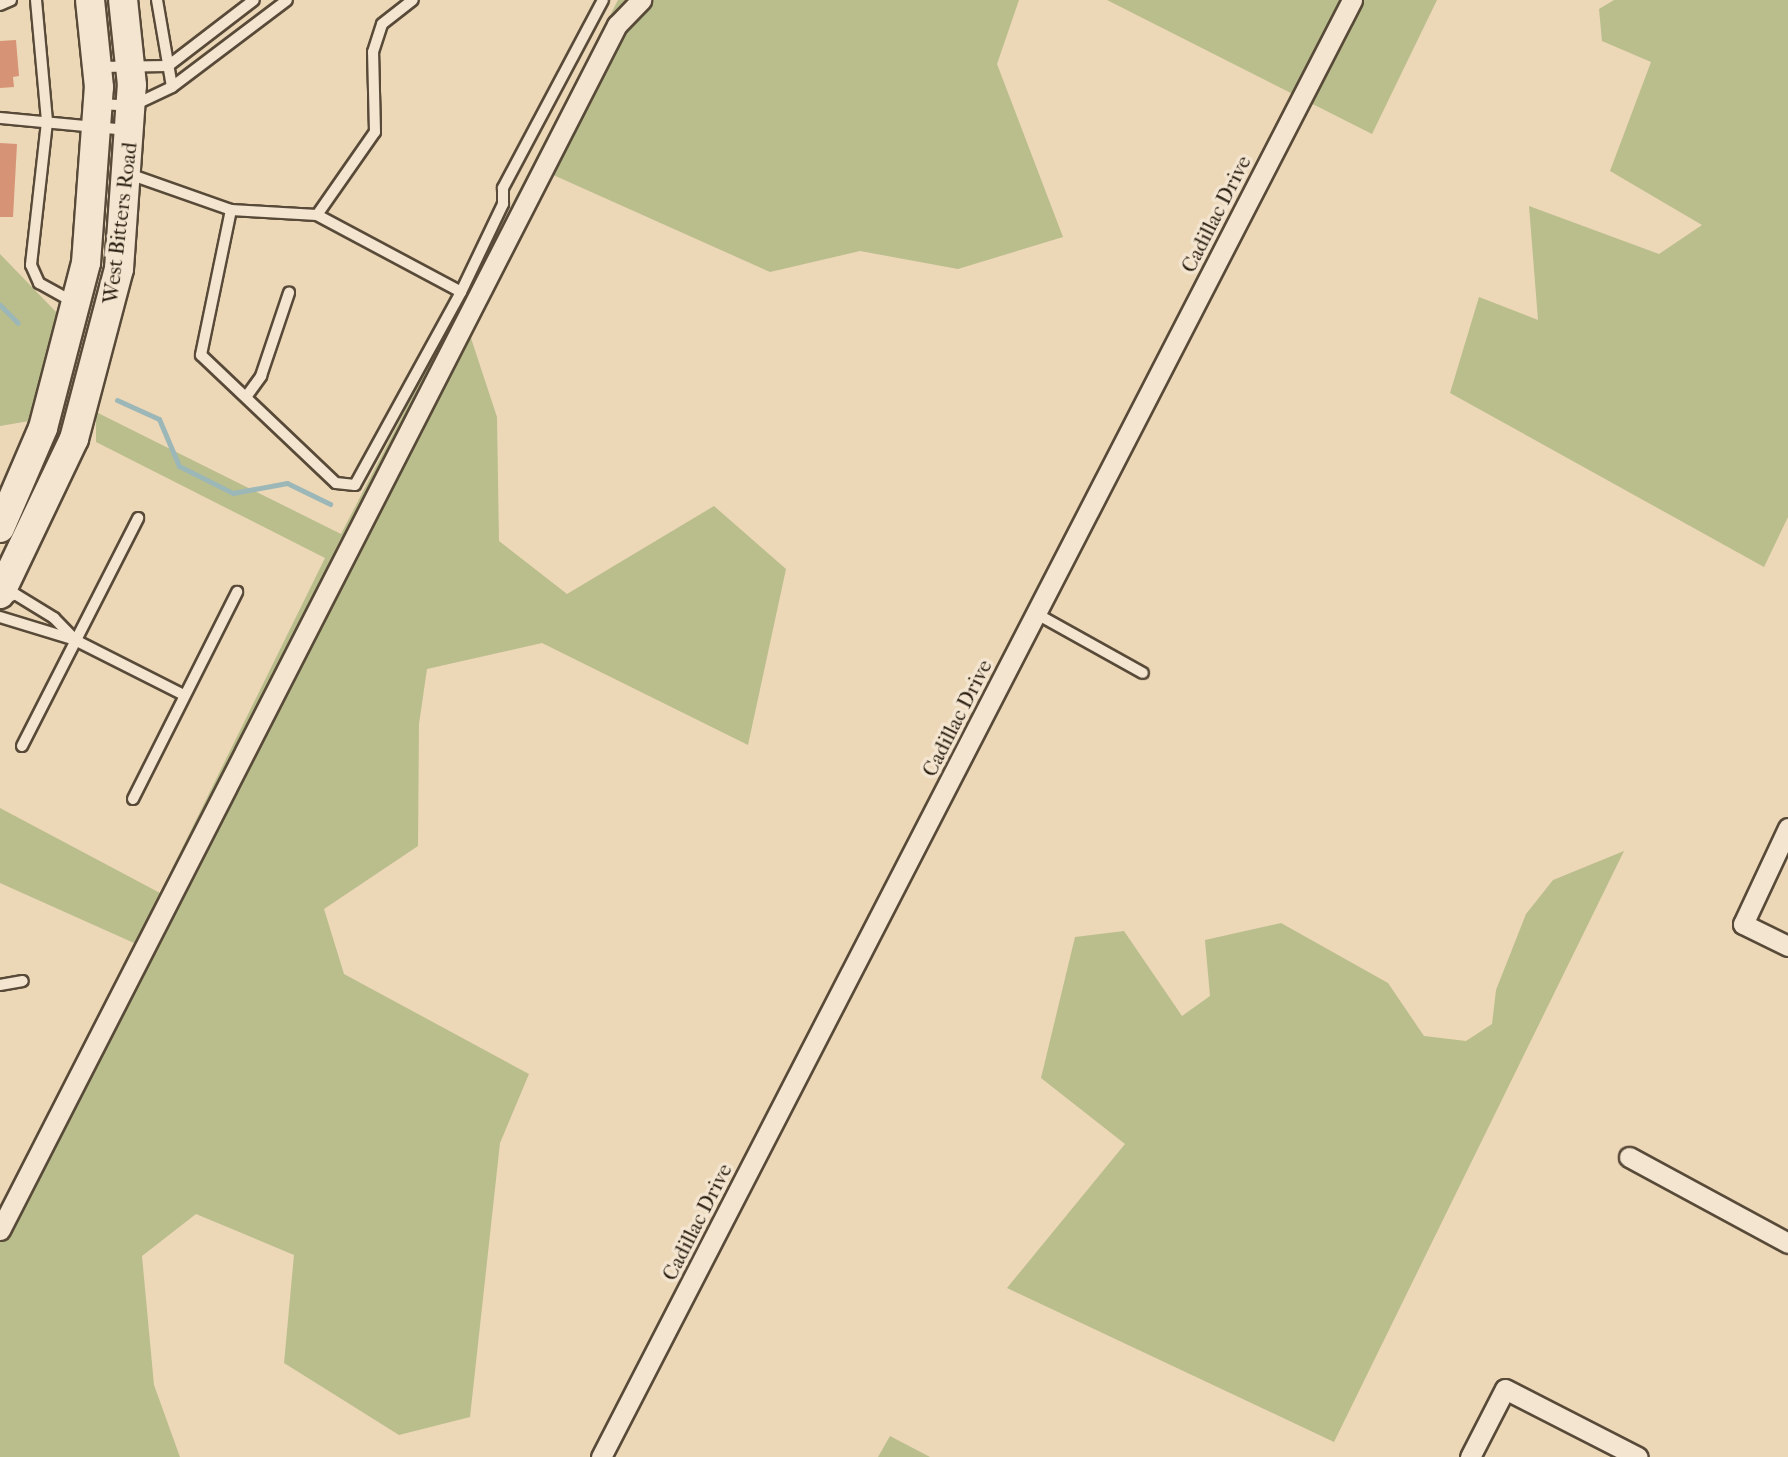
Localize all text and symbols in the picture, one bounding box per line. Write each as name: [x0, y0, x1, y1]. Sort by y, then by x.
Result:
street label: West Bitters Road: [98, 141, 142, 305]
street label: Cadillac Drive: [1176, 151, 1256, 277]
street label: Cadillac Drive: [917, 655, 997, 781]
street label: Cadillac Drive: [657, 1159, 737, 1285]

